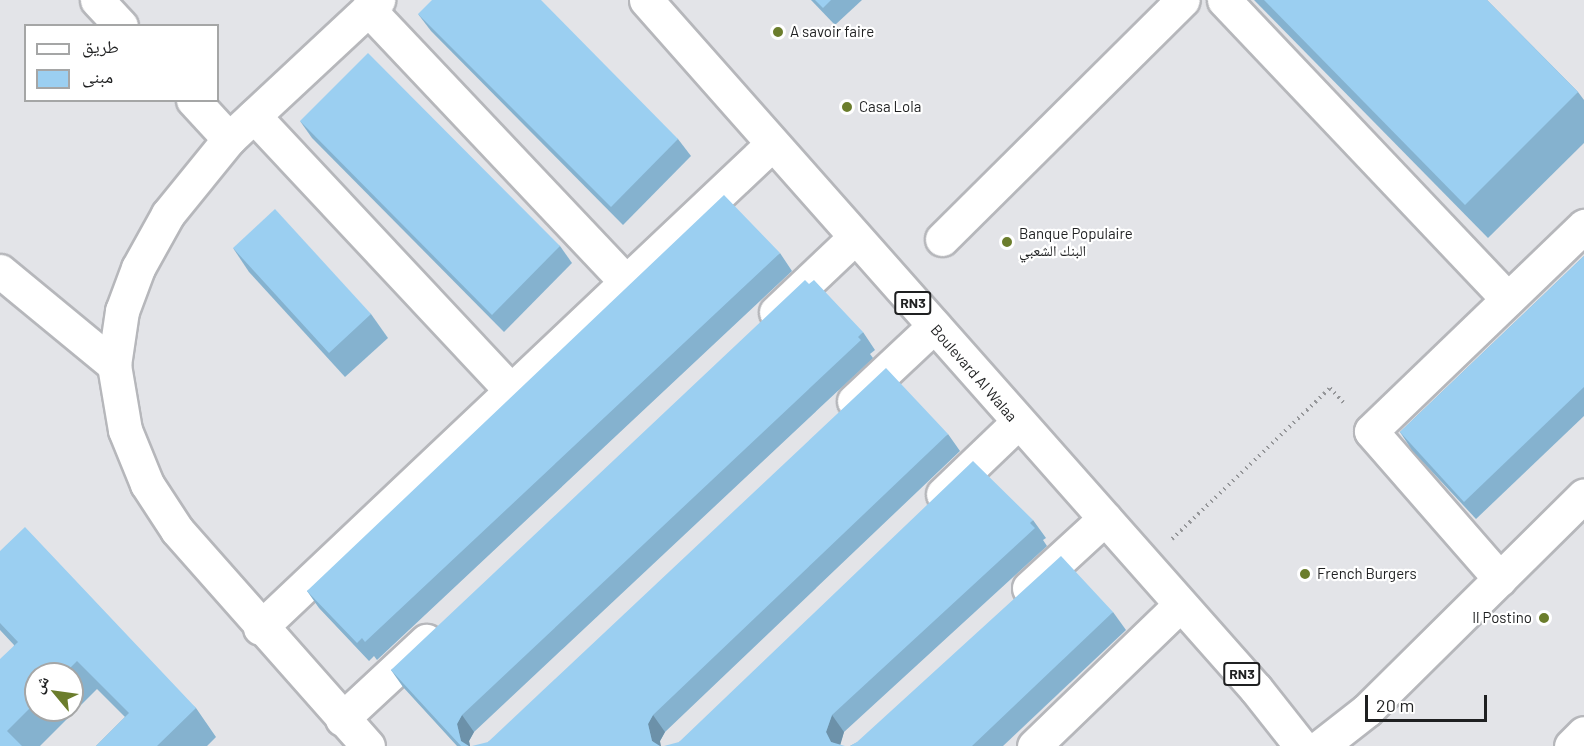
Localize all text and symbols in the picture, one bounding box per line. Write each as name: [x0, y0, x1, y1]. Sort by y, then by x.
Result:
place label: A savoir faire: [790, 23, 874, 41]
legend: [24, 24, 219, 102]
marker: A savoir faire: [771, 25, 785, 39]
text: طريق: [82, 35, 119, 57]
text: مبنى: [82, 65, 113, 87]
place label: Casa Lola: [859, 98, 921, 116]
marker: Casa Lola: [840, 100, 854, 114]
place label: Banque Populaire البنك الشعبي: [1019, 224, 1133, 259]
marker: Banque Populaire البنك الشعبي: [1000, 235, 1014, 249]
road number: RN3: [894, 292, 932, 314]
street label: Boulevard Al Walaa: [927, 321, 1021, 425]
place label: French Burgers: [1317, 565, 1417, 583]
marker: French Burgers: [1298, 567, 1312, 581]
place label: Il Postino: [1472, 609, 1532, 627]
marker: Il Postino: [1537, 611, 1551, 625]
north arrow: [24, 662, 84, 722]
road number: RN3: [1222, 663, 1262, 685]
text: ش: [27, 672, 52, 696]
scale bar: [1368, 683, 1490, 721]
text: 20 m: [1376, 694, 1414, 716]

